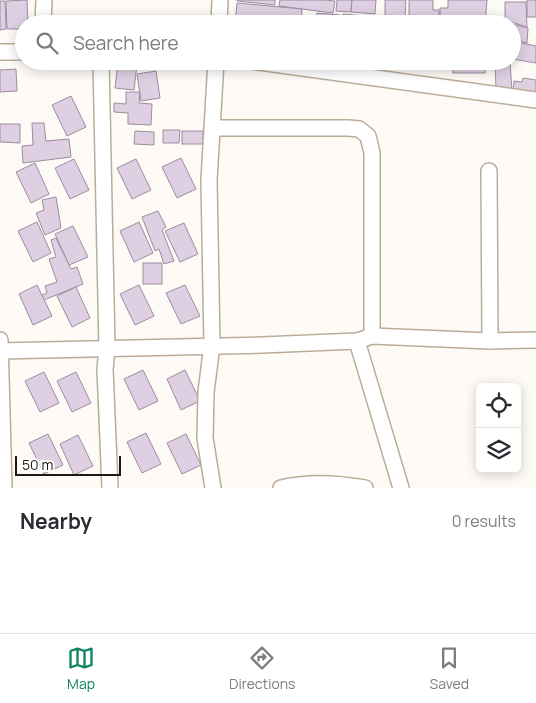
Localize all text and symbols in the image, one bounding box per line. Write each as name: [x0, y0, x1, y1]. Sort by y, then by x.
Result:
search box: [15, 15, 521, 70]
icon: search: [33, 29, 61, 57]
text: Search here: [73, 30, 179, 56]
map controls: [476, 383, 521, 473]
button: locate: [476, 383, 521, 428]
button: layers: [476, 428, 521, 473]
scale bar: [15, 453, 121, 476]
text: 50 m: [22, 455, 53, 474]
text: Nearby: [20, 507, 92, 535]
text: 0 results: [452, 510, 516, 532]
tab: Map: [67, 644, 95, 693]
tab: Directions: [229, 644, 295, 693]
tab: Saved: [430, 644, 469, 693]

